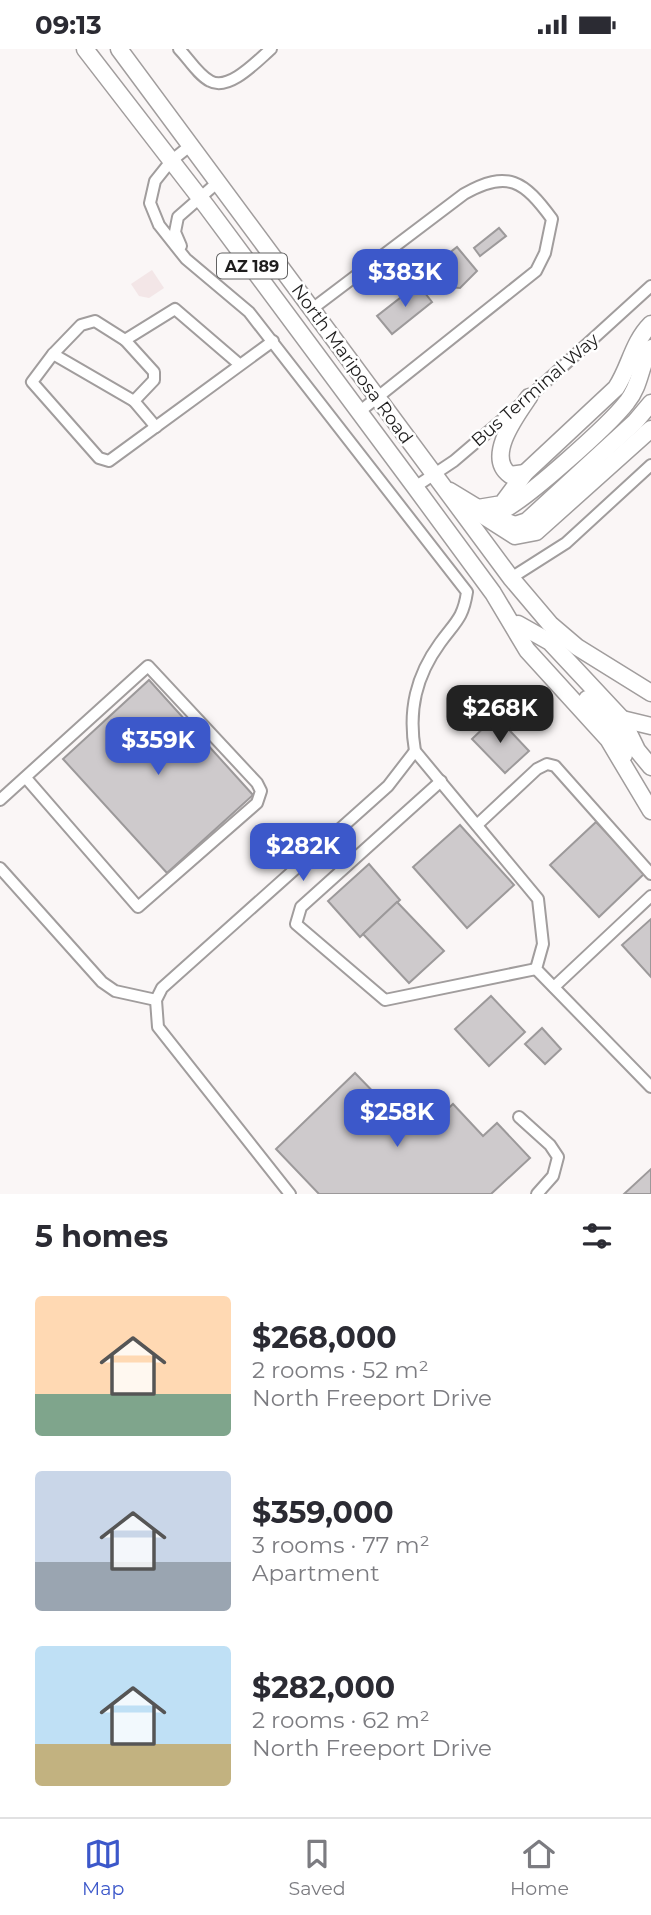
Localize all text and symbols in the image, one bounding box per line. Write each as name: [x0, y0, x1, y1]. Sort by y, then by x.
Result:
text: 09:13: [35, 9, 102, 41]
pin: $383K: [356, 250, 454, 309]
road number: AZ 189: [217, 253, 287, 279]
text: $383K: [368, 258, 442, 286]
street label: North Mariposa Road: [287, 280, 417, 448]
street label: Bus Terminal Way: [467, 328, 603, 451]
pin: $268K: [451, 685, 549, 745]
text: $268K: [462, 694, 538, 722]
pin: $359K: [109, 717, 207, 777]
text: $359K: [121, 726, 195, 754]
pin: $282K: [254, 823, 352, 883]
text: $282K: [266, 832, 340, 860]
pin: $258K: [348, 1089, 446, 1149]
text: $258K: [360, 1098, 434, 1126]
icon: filters: [578, 1217, 616, 1255]
text: 5 homes: [35, 1218, 168, 1255]
text: $268,000: [252, 1319, 397, 1356]
icon: home: [91, 1324, 175, 1408]
text: 2 rooms · 52 m²: [252, 1356, 429, 1384]
text: North Freeport Drive: [252, 1384, 492, 1412]
text: $359,000: [252, 1494, 394, 1531]
icon: home: [91, 1499, 175, 1583]
text: 3 rooms · 77 m²: [252, 1531, 430, 1559]
text: Apartment: [252, 1559, 380, 1587]
text: $282,000: [252, 1669, 395, 1706]
icon: home: [91, 1674, 175, 1758]
text: 2 rooms · 62 m²: [252, 1706, 430, 1734]
text: North Freeport Drive: [252, 1734, 492, 1762]
tab: Map: [82, 1835, 124, 1900]
tab: Saved: [289, 1835, 346, 1900]
tab: Home: [510, 1835, 569, 1900]

